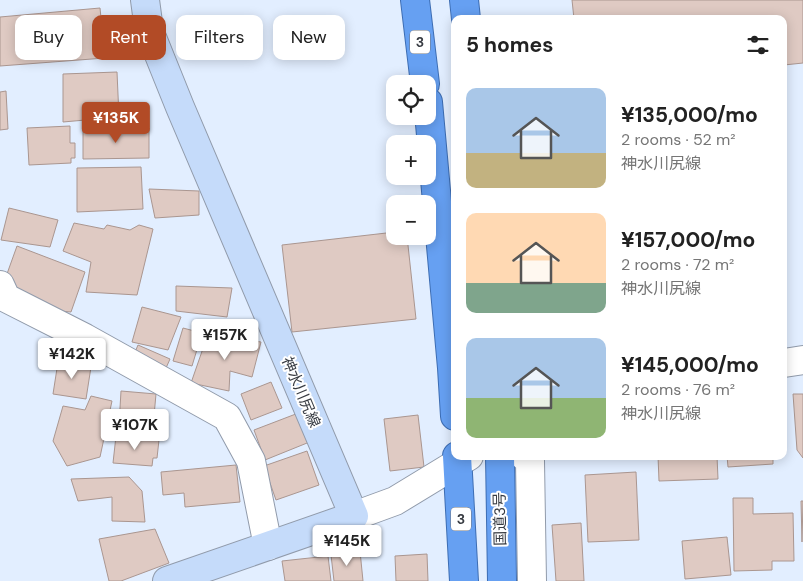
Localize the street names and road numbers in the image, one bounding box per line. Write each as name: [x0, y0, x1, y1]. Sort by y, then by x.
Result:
road number: 3: [410, 31, 430, 54]
street label: 神水川尻線: [277, 354, 325, 430]
street label: 国道3号: [490, 492, 510, 546]
road number: 3: [451, 508, 471, 530]

